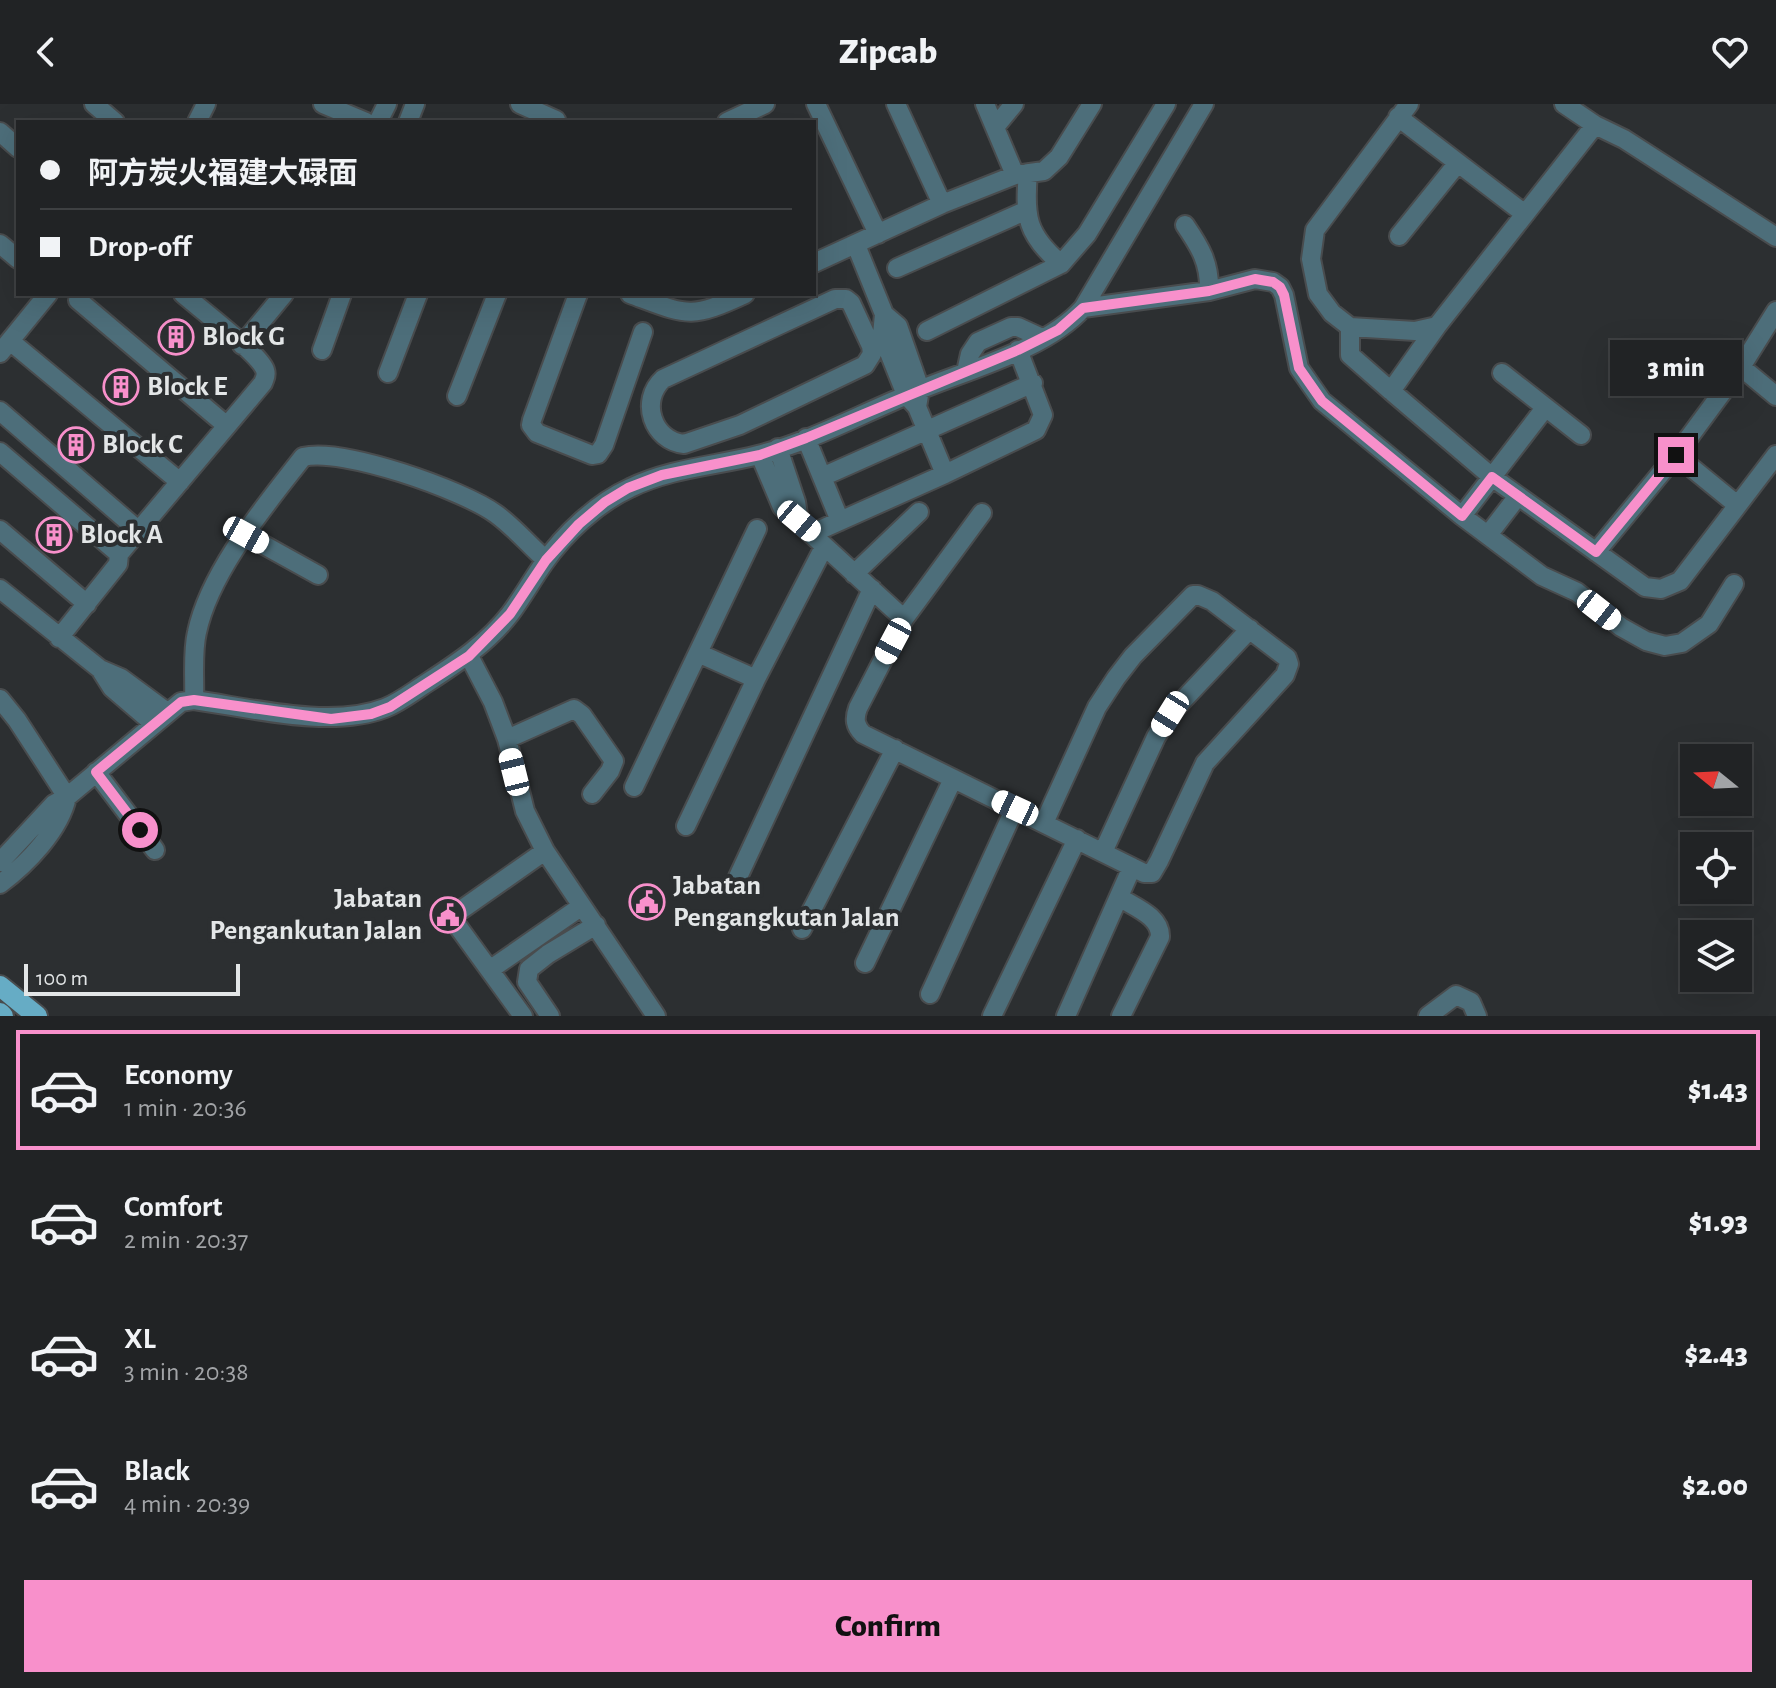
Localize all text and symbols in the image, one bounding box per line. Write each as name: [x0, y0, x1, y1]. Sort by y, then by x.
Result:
icon: back: [24, 30, 68, 74]
icon: heart: [1708, 30, 1752, 74]
text: Zipcab: [839, 34, 937, 70]
text: 阿方炭火福建大碌面: [88, 159, 358, 189]
text: Drop-off: [88, 232, 191, 262]
building icon: Block G: [157, 318, 195, 356]
place label: Block G: [202, 323, 285, 351]
callout: 3 min: [1610, 339, 1742, 395]
text: 3 min: [1647, 355, 1705, 381]
building icon: Block E: [102, 368, 140, 406]
place label: Block E: [147, 373, 227, 401]
building icon: Block C: [57, 426, 95, 464]
place label: Block C: [102, 431, 183, 459]
route end: [1658, 437, 1694, 473]
car: [773, 496, 825, 546]
car: [219, 513, 273, 557]
building icon: Block A: [35, 516, 73, 554]
place label: Block A: [80, 521, 163, 549]
car: [1573, 586, 1625, 634]
car: [871, 614, 915, 668]
car: [1147, 687, 1193, 741]
north arrow: [1680, 744, 1752, 816]
map controls: [1680, 744, 1752, 992]
car: [497, 746, 531, 798]
car: [988, 787, 1042, 829]
route start: [122, 812, 158, 848]
button: locate: [1680, 832, 1752, 904]
place label: Jabatan Pengangkutan Jalan: [673, 872, 900, 932]
public building icon: Jabatan Pengangkutan Jalan: [628, 883, 666, 921]
place label: Jabatan Pengankutan Jalan: [209, 885, 422, 945]
public building icon: Jabatan Pengankutan Jalan: [429, 896, 467, 934]
button: layers: [1680, 920, 1752, 992]
scale bar: [24, 960, 240, 996]
text: 100 m: [36, 967, 88, 989]
icon: car: [28, 1054, 100, 1126]
text: Economy: [124, 1060, 233, 1090]
text: $1.43: [1688, 1075, 1748, 1105]
text: 1 min · 20:36: [124, 1095, 247, 1121]
icon: car: [28, 1186, 100, 1258]
text: Comfort: [124, 1192, 223, 1222]
text: $1.93: [1689, 1207, 1748, 1237]
text: 2 min · 20:37: [124, 1227, 248, 1253]
icon: car: [28, 1318, 100, 1390]
text: XL: [124, 1324, 156, 1354]
text: $2.43: [1684, 1339, 1748, 1369]
text: 3 min · 20:38: [124, 1359, 249, 1385]
icon: car: [28, 1450, 100, 1522]
text: Black: [124, 1456, 190, 1486]
text: $2.00: [1682, 1471, 1748, 1501]
text: 4 min · 20:39: [124, 1491, 250, 1517]
button: Confirm: [24, 1580, 1752, 1672]

